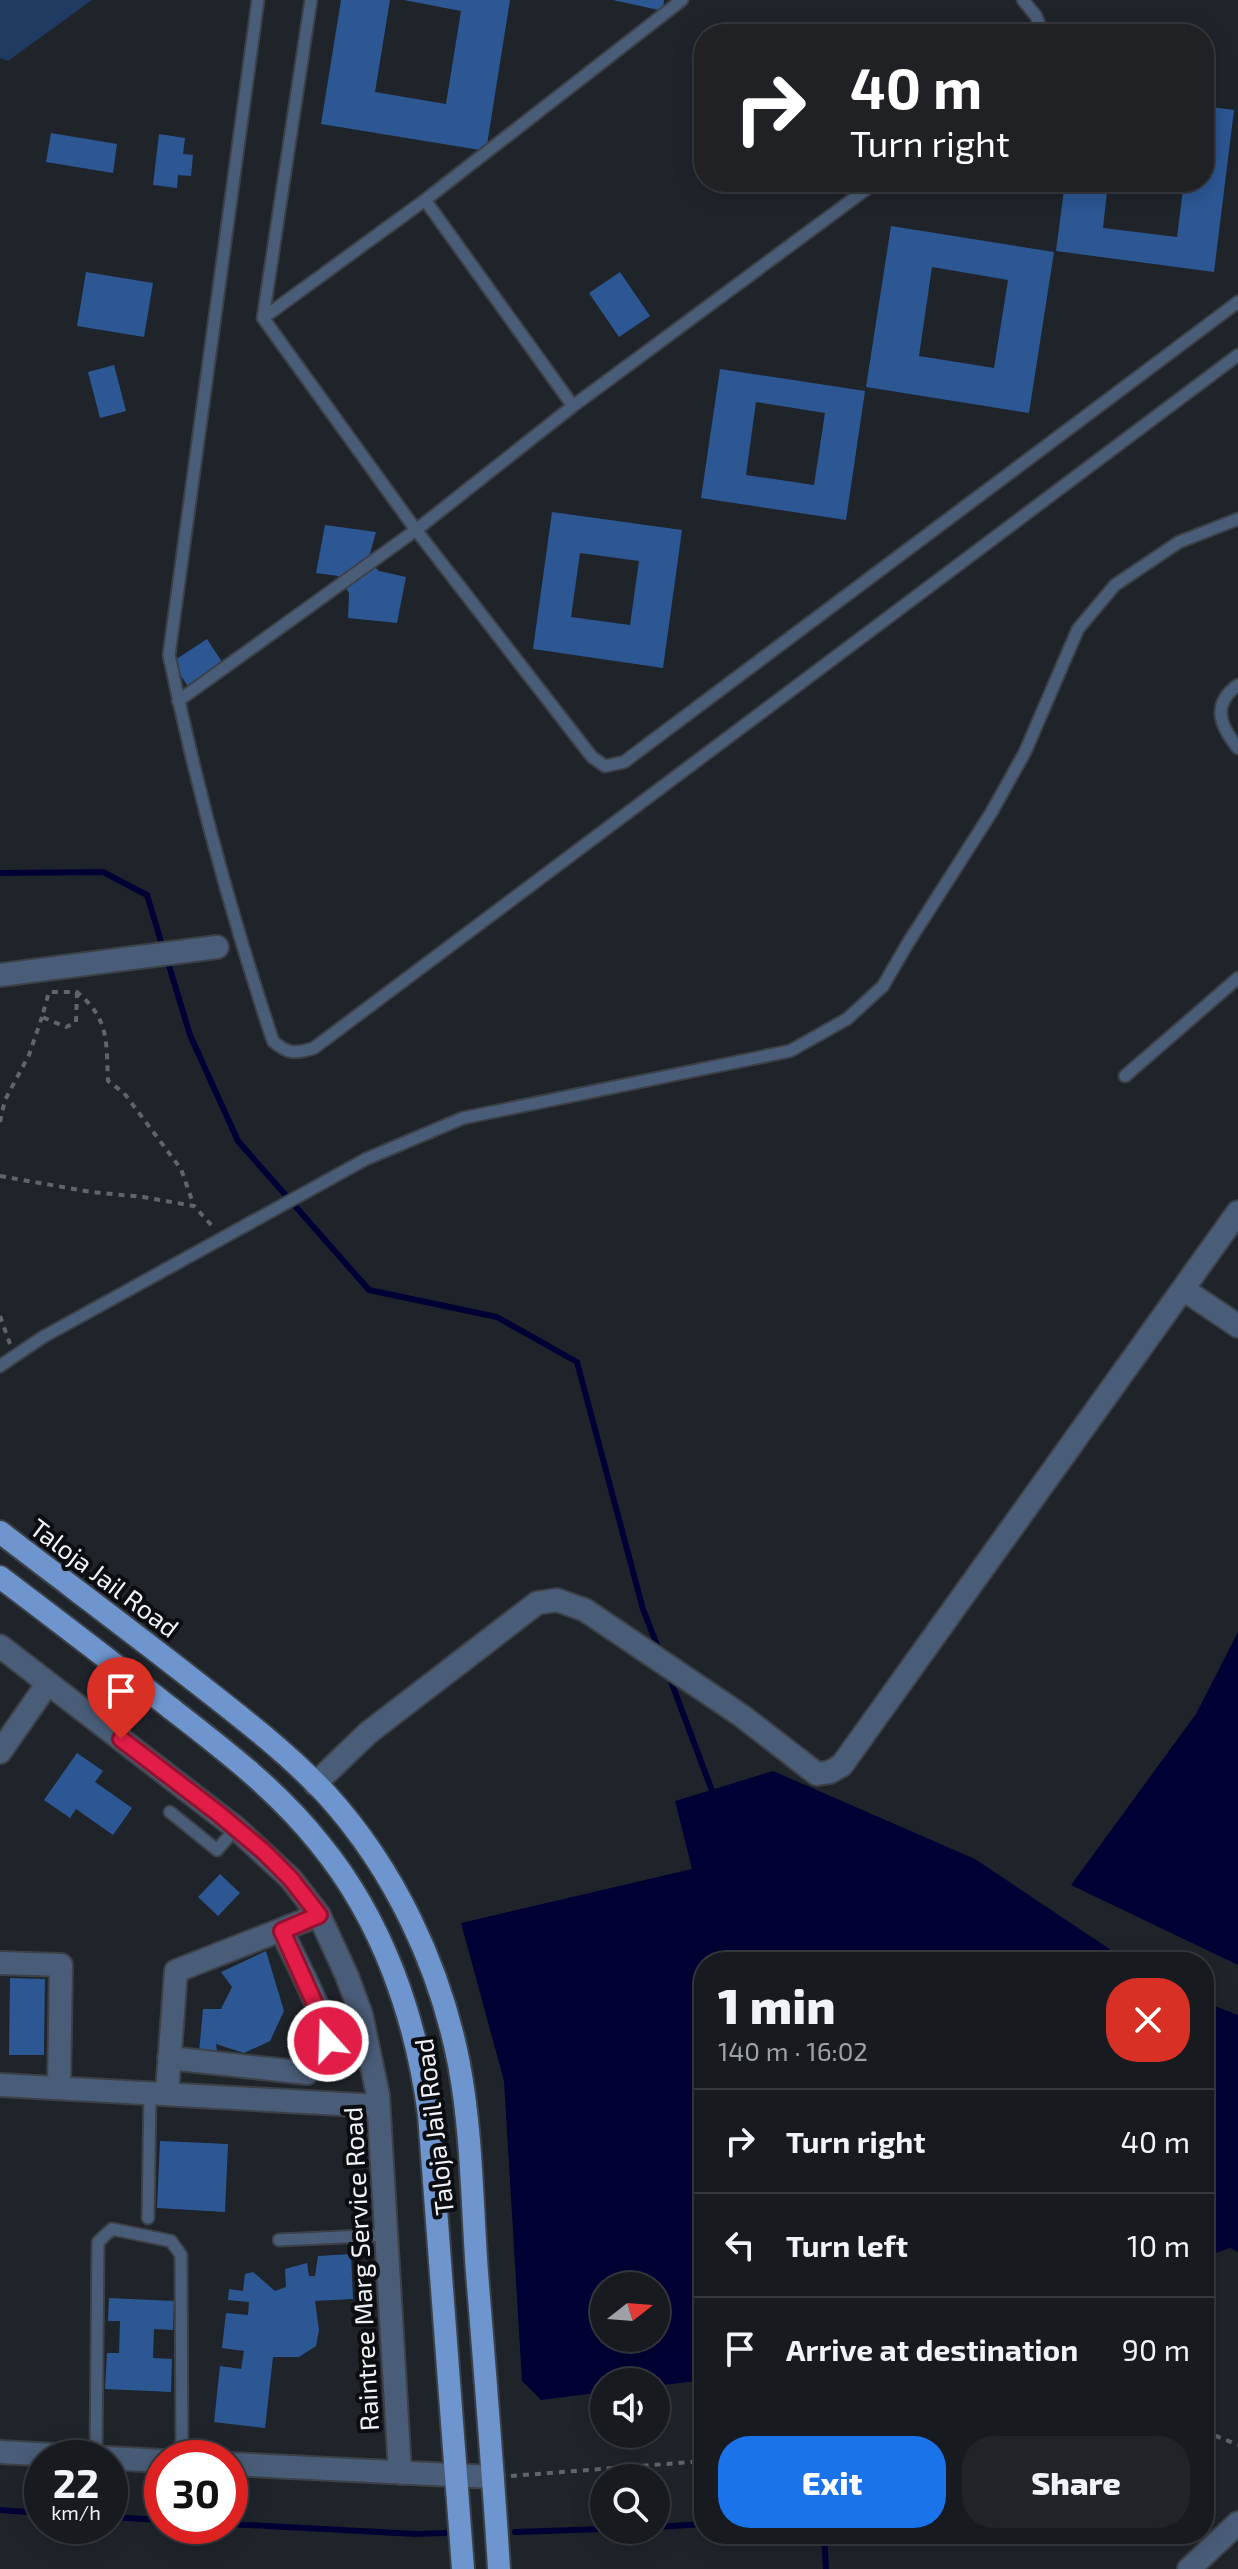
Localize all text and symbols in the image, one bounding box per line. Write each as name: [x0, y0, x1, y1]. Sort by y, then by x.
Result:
text: 40 m: [850, 53, 982, 120]
icon: right: [718, 56, 822, 160]
text: Turn right: [850, 121, 1010, 164]
street label: Taloja Jail Road: [25, 1511, 185, 1643]
pin: [87, 1657, 155, 1739]
icon: arrive: [99, 1669, 143, 1713]
text: 1 min: [718, 1976, 836, 2034]
button: close: [1106, 1978, 1190, 2062]
position arrow: [286, 1999, 370, 2083]
text: 140 m · 16:02: [718, 2035, 868, 2066]
street label: Taloja Jail Road: [407, 2037, 459, 2217]
street label: Raintree Marg Service Road: [336, 2106, 384, 2432]
icon: right: [718, 2119, 762, 2163]
text: Turn right: [786, 2123, 926, 2159]
text: 40 m: [1120, 2123, 1190, 2159]
icon: left: [718, 2223, 762, 2267]
text: Turn left: [786, 2227, 908, 2263]
text: 10 m: [1127, 2227, 1190, 2263]
north arrow: [590, 2272, 670, 2352]
map controls: [590, 2272, 670, 2544]
icon: arrive: [718, 2327, 762, 2371]
text: Arrive at destination: [786, 2331, 1078, 2367]
text: 90 m: [1122, 2331, 1190, 2367]
button: sound: [590, 2368, 670, 2448]
button: Exit: [718, 2436, 946, 2528]
button: Share: [962, 2436, 1190, 2528]
speed limit sign: 30: [144, 2440, 248, 2544]
text: 22: [53, 2458, 99, 2506]
button: search: [590, 2464, 670, 2544]
text: km/h: [51, 2500, 101, 2524]

